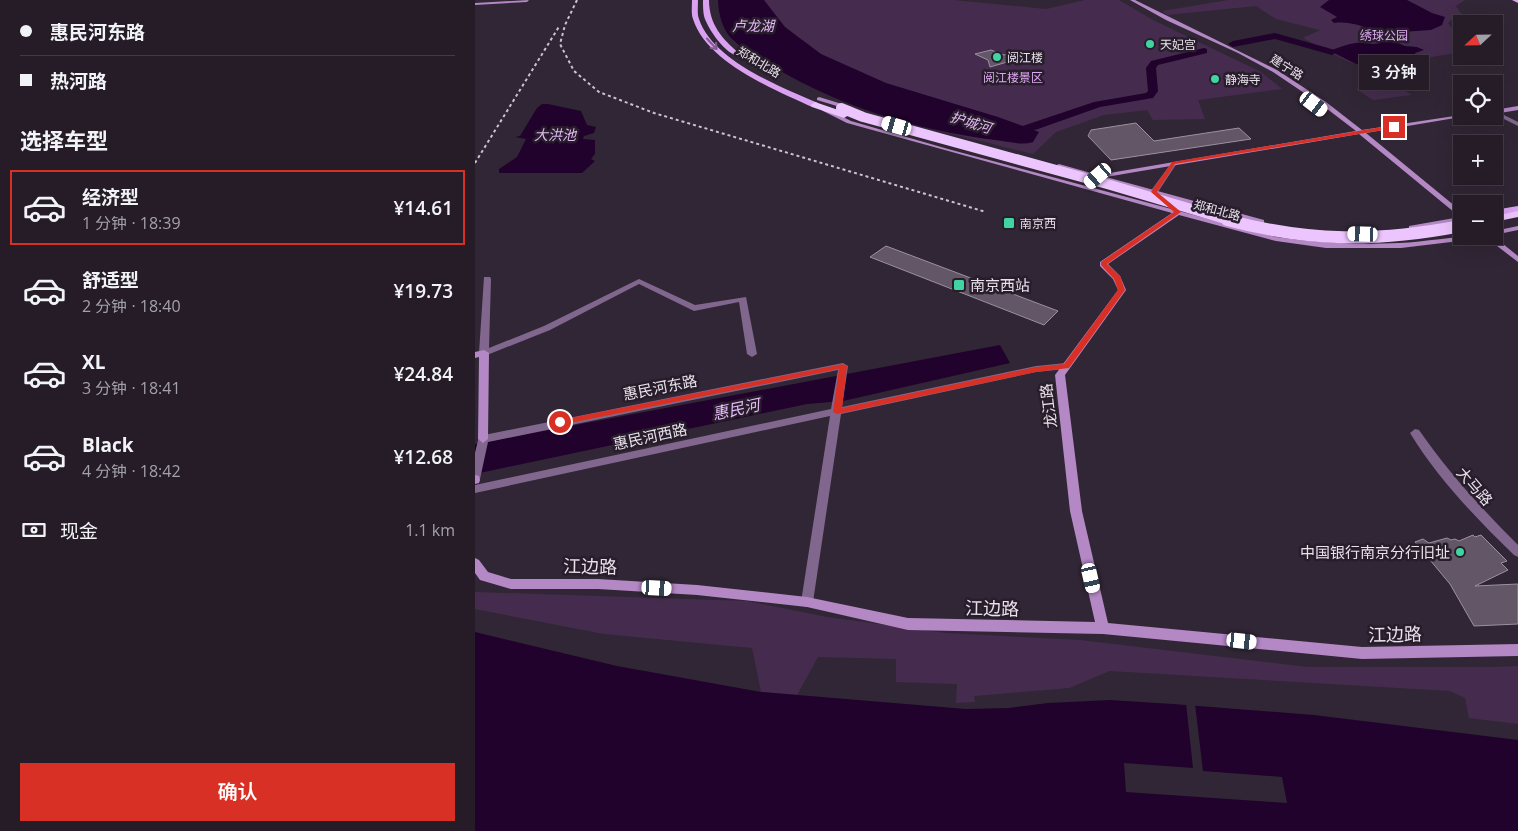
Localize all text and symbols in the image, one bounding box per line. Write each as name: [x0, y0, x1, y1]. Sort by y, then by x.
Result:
north arrow: [1453, 15, 1503, 65]
map controls: [1453, 15, 1503, 245]
water label: 卢龙湖: [732, 16, 776, 35]
text: 惠民河东路: [50, 19, 145, 45]
park label: 绣球公园: [1360, 27, 1408, 44]
place label: 天妃宫: [1160, 36, 1196, 53]
one-way arrow: [706, 37, 717, 50]
marker: 天妃宫: [1144, 38, 1156, 50]
street label: 郑和北路: [734, 42, 784, 82]
place label: 阅江楼: [1007, 49, 1043, 66]
street label: 建宁路: [1267, 50, 1307, 84]
marker: 阅江楼: [991, 51, 1003, 63]
callout: 3 分钟: [1359, 54, 1429, 90]
text: 3 分钟: [1371, 61, 1417, 83]
text: 热河路: [50, 68, 107, 94]
park label: 阅江楼景区: [983, 69, 1043, 86]
place label: 静海寺: [1225, 71, 1261, 88]
marker: 静海寺: [1209, 73, 1221, 85]
button: locate: [1453, 75, 1503, 125]
car: [1297, 89, 1330, 119]
water label: 护城河: [948, 107, 997, 138]
car: [880, 115, 913, 137]
route end: [1383, 116, 1405, 138]
text: 选择车型: [20, 125, 108, 155]
water label: 大洪池: [534, 125, 578, 144]
button: +: [1453, 135, 1503, 185]
car: [1081, 160, 1114, 192]
text: 经济型: [82, 184, 139, 210]
icon: car: [22, 185, 67, 230]
text: ¥14.61: [393, 195, 453, 221]
button: −: [1453, 195, 1503, 245]
street label: 郑和北路: [1192, 196, 1242, 224]
text: 1 分钟 · 18:39: [82, 212, 181, 234]
place label: 南京西: [1020, 215, 1056, 232]
marker: 南京西: [1002, 216, 1016, 230]
car: [1347, 226, 1378, 242]
text: 舒适型: [82, 267, 139, 293]
icon: car: [22, 268, 67, 313]
place label: 南京西站: [970, 275, 1030, 295]
text: ¥19.73: [393, 278, 453, 304]
marker: 南京西站: [952, 278, 966, 292]
text: 2 分钟 · 18:40: [82, 295, 181, 317]
text: XL: [82, 349, 105, 375]
icon: car: [22, 351, 67, 396]
text: ¥24.84: [393, 361, 453, 387]
street label: 惠民河东路: [621, 370, 699, 404]
text: 3 分钟 · 18:41: [82, 377, 181, 399]
street label: 龙江路: [1035, 382, 1061, 430]
water label: 惠民河: [710, 393, 765, 425]
route start: [549, 411, 571, 433]
street label: 惠民河西路: [611, 418, 689, 454]
text: Black: [82, 432, 134, 458]
icon: car: [22, 434, 67, 479]
text: ¥12.68: [393, 444, 453, 470]
text: 4 分钟 · 18:42: [82, 460, 181, 482]
street label: 大马路: [1453, 462, 1497, 510]
icon: cash: [20, 516, 48, 544]
text: 现金: [60, 518, 98, 544]
text: 1.1 km: [405, 519, 455, 541]
place label: 中国银行南京分行旧址: [1300, 542, 1450, 562]
marker: 中国银行南京分行旧址: [1454, 546, 1466, 558]
street label: 江边路: [563, 554, 617, 578]
car: [1080, 562, 1101, 594]
car: [641, 580, 672, 596]
street label: 江边路: [965, 596, 1019, 620]
street label: 江边路: [1368, 622, 1422, 646]
car: [1226, 632, 1257, 650]
button: 确认: [20, 763, 455, 821]

